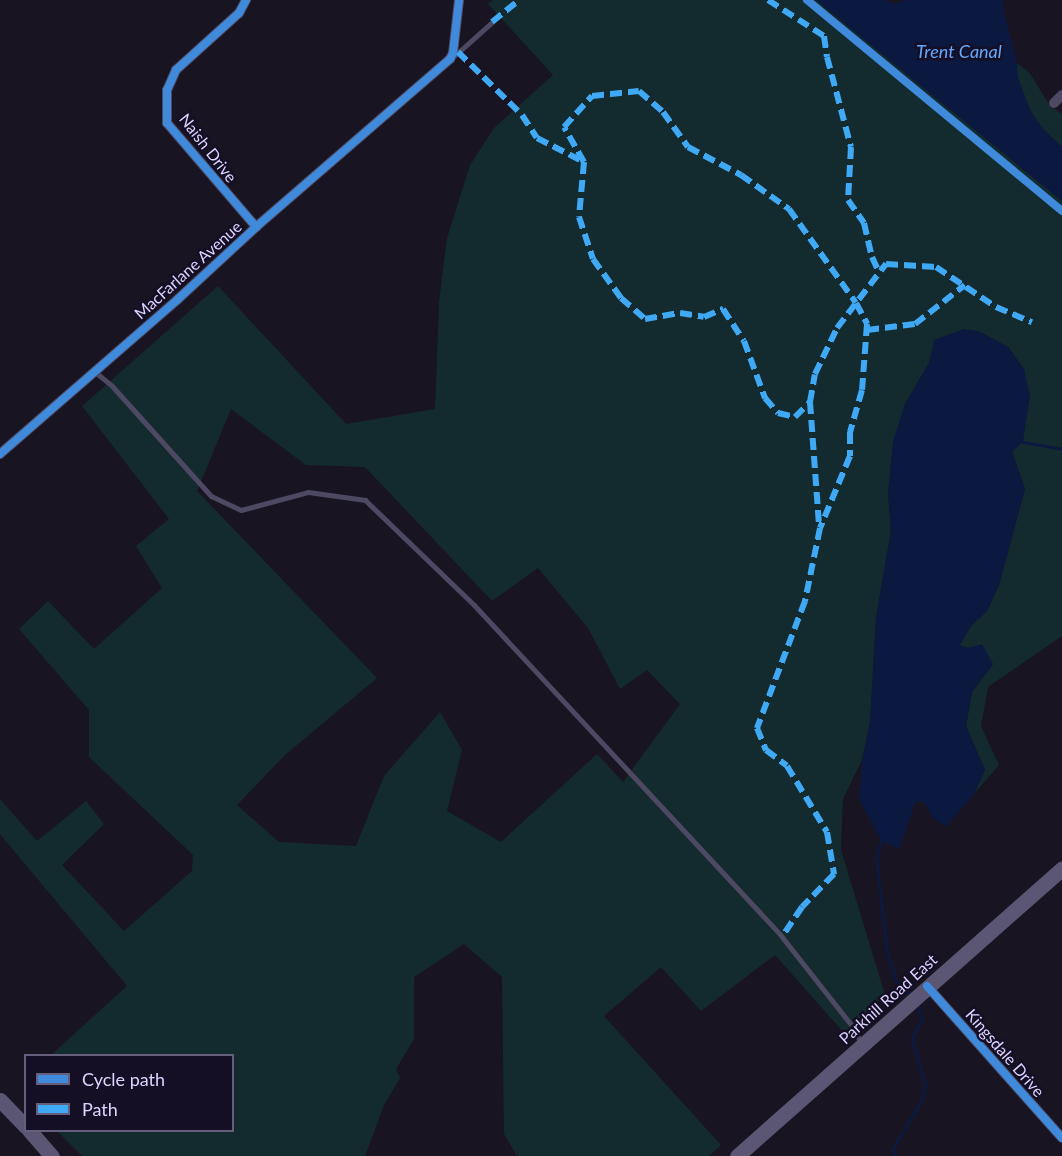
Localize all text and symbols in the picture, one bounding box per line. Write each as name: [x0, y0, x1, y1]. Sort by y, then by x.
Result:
water label: Trent Canal: [916, 40, 1002, 62]
street label: Naish Drive: [175, 110, 241, 186]
street label: MacFarlane Avenue: [130, 217, 246, 323]
street label: Parkhill Road East: [835, 950, 941, 1048]
street label: Kingsdale Drive: [962, 1005, 1048, 1101]
legend: [24, 1054, 234, 1132]
text: Cycle path: [82, 1068, 165, 1090]
text: Path: [82, 1098, 118, 1120]

